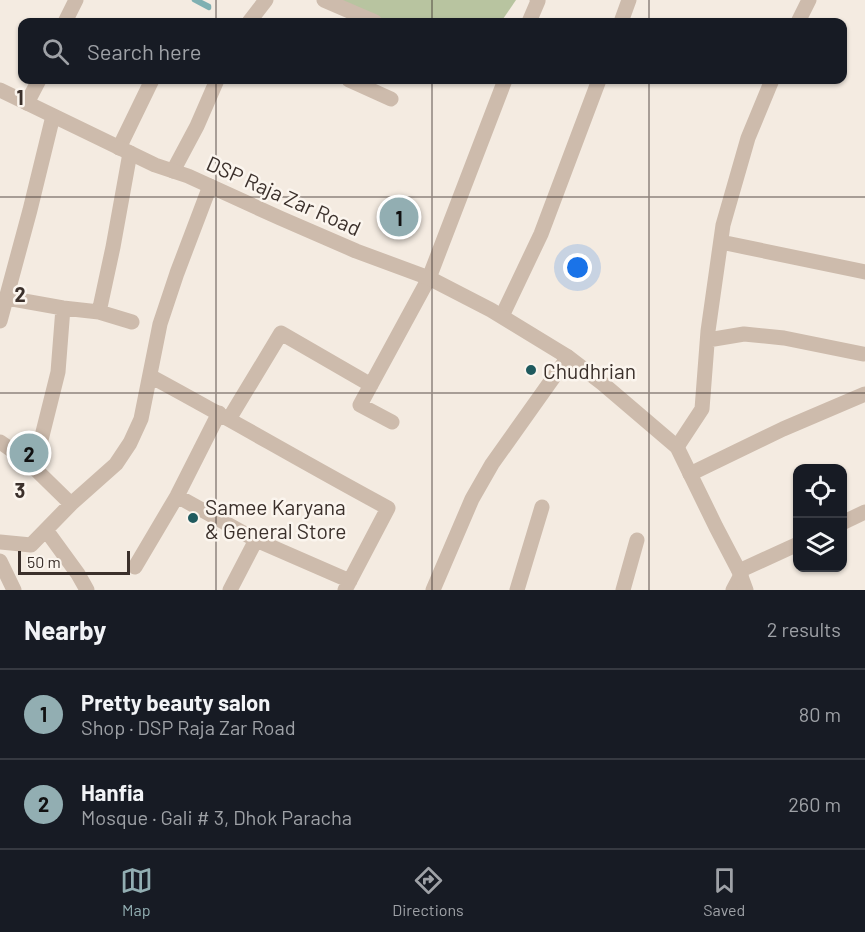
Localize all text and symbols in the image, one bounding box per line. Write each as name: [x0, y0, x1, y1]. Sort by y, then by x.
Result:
search box: [18, 18, 847, 84]
icon: search: [39, 35, 72, 68]
text: Search here: [87, 38, 201, 64]
text: 1: [16, 85, 24, 109]
street label: DSP Raja Zar Road: [203, 150, 365, 240]
pin: 1: [380, 194, 418, 240]
your location: [563, 253, 592, 282]
text: 2: [14, 282, 26, 306]
place label: Chudhrian: [543, 358, 636, 383]
marker: Chudhrian: [524, 363, 538, 377]
pin: 2: [9, 430, 48, 476]
map controls: [793, 464, 847, 572]
button: locate: [793, 464, 847, 518]
text: 3: [15, 478, 25, 502]
place label: Samee Karyana & General Store: [205, 494, 347, 543]
marker: Samee Karyana & General Store: [186, 511, 200, 525]
button: layers: [793, 518, 847, 572]
scale bar: [18, 548, 130, 576]
text: 50 m: [27, 552, 61, 571]
text: Nearby: [24, 614, 106, 645]
text: 2 results: [767, 617, 841, 641]
text: Pretty beauty salon: [81, 689, 270, 715]
text: 1: [40, 702, 47, 726]
text: 80 m: [799, 702, 841, 726]
text: Shop · DSP Raja Zar Road: [81, 715, 296, 739]
text: Hanfia: [81, 779, 144, 805]
text: 2: [38, 792, 49, 816]
text: 260 m: [788, 792, 841, 816]
text: Mosque · Gali # 3, Dhok Paracha: [81, 805, 352, 829]
tab: Map: [120, 864, 153, 919]
tab: Directions: [392, 864, 464, 919]
tab: Saved: [703, 864, 745, 919]

